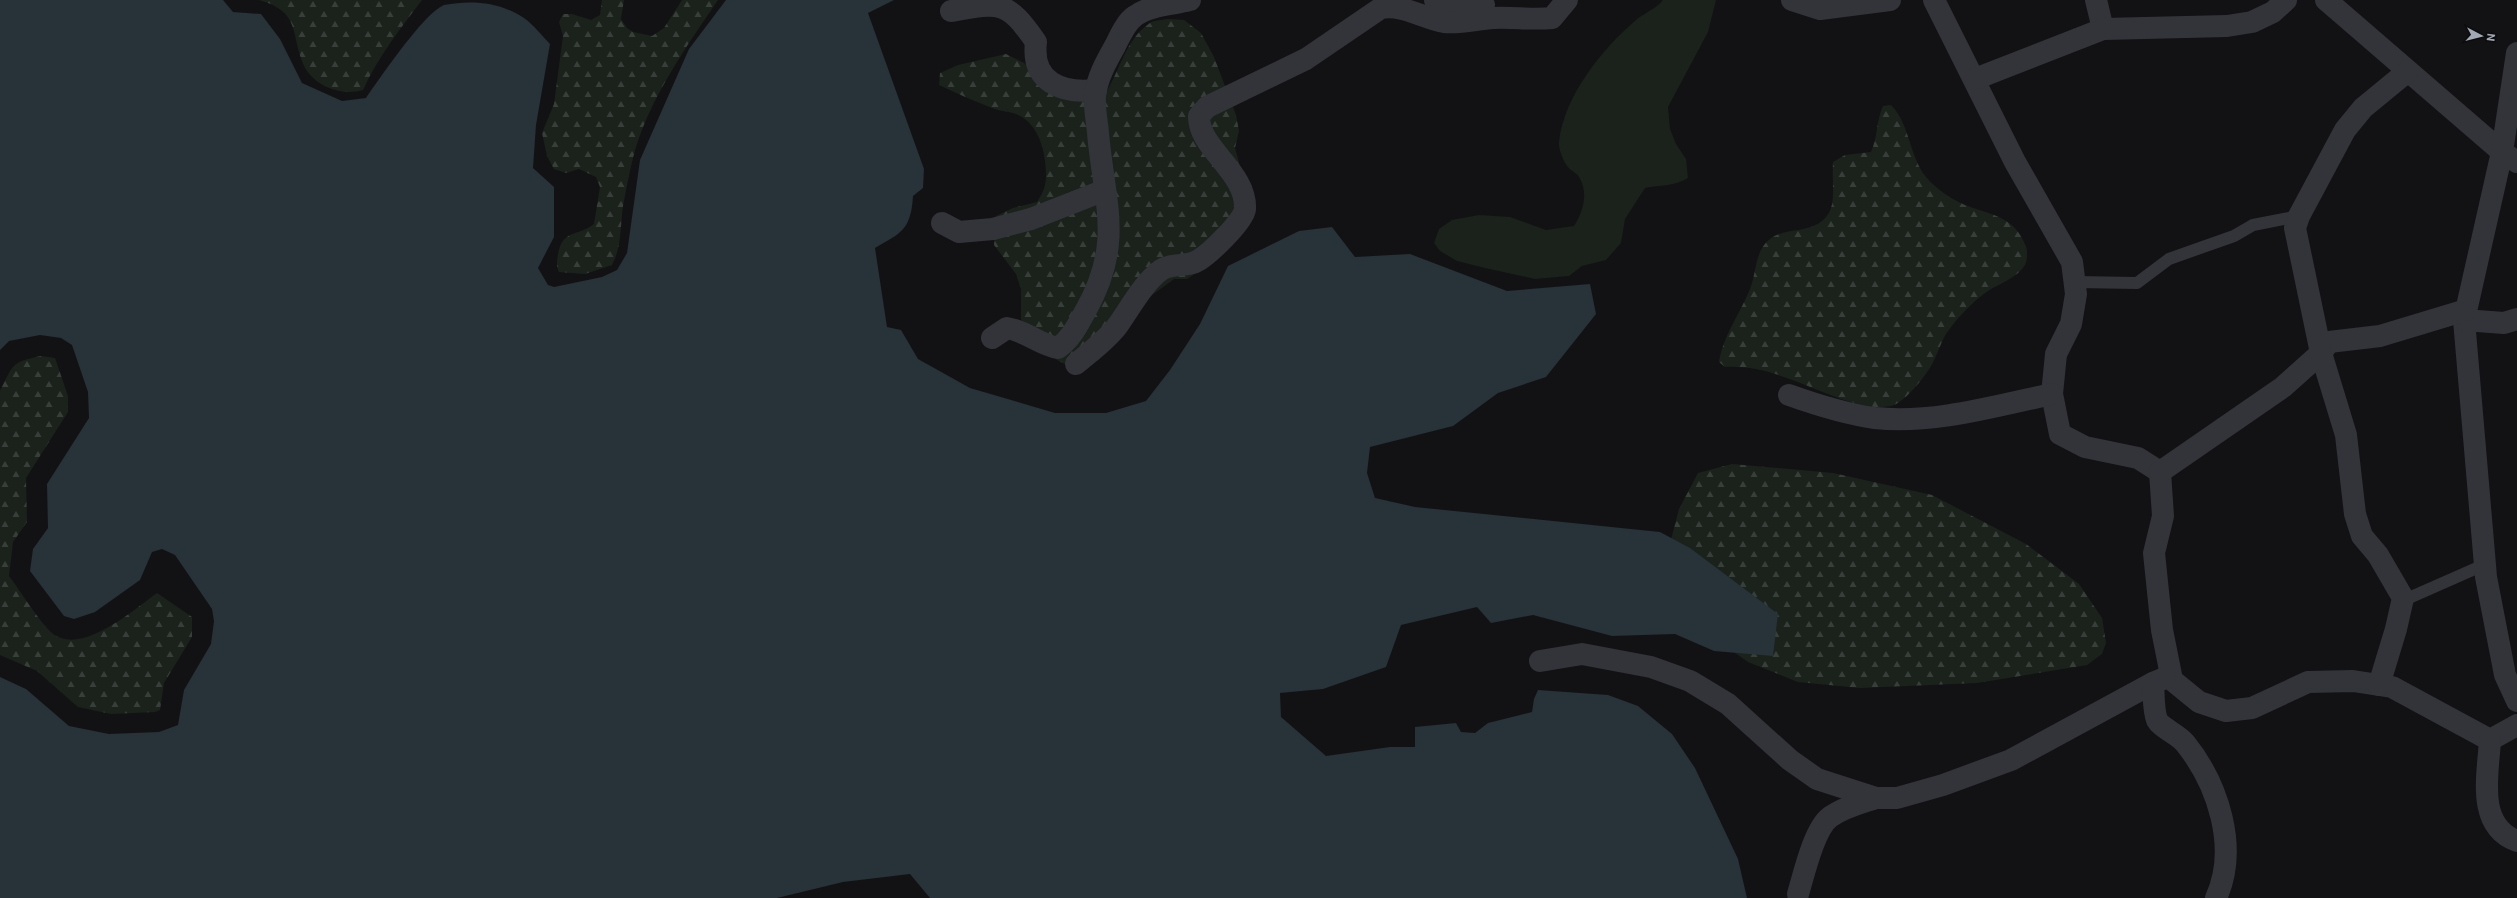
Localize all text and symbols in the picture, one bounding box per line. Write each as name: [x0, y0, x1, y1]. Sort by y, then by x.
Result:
north arrow: [2461, 16, 2501, 56]
text: N: [2483, 33, 2497, 42]

